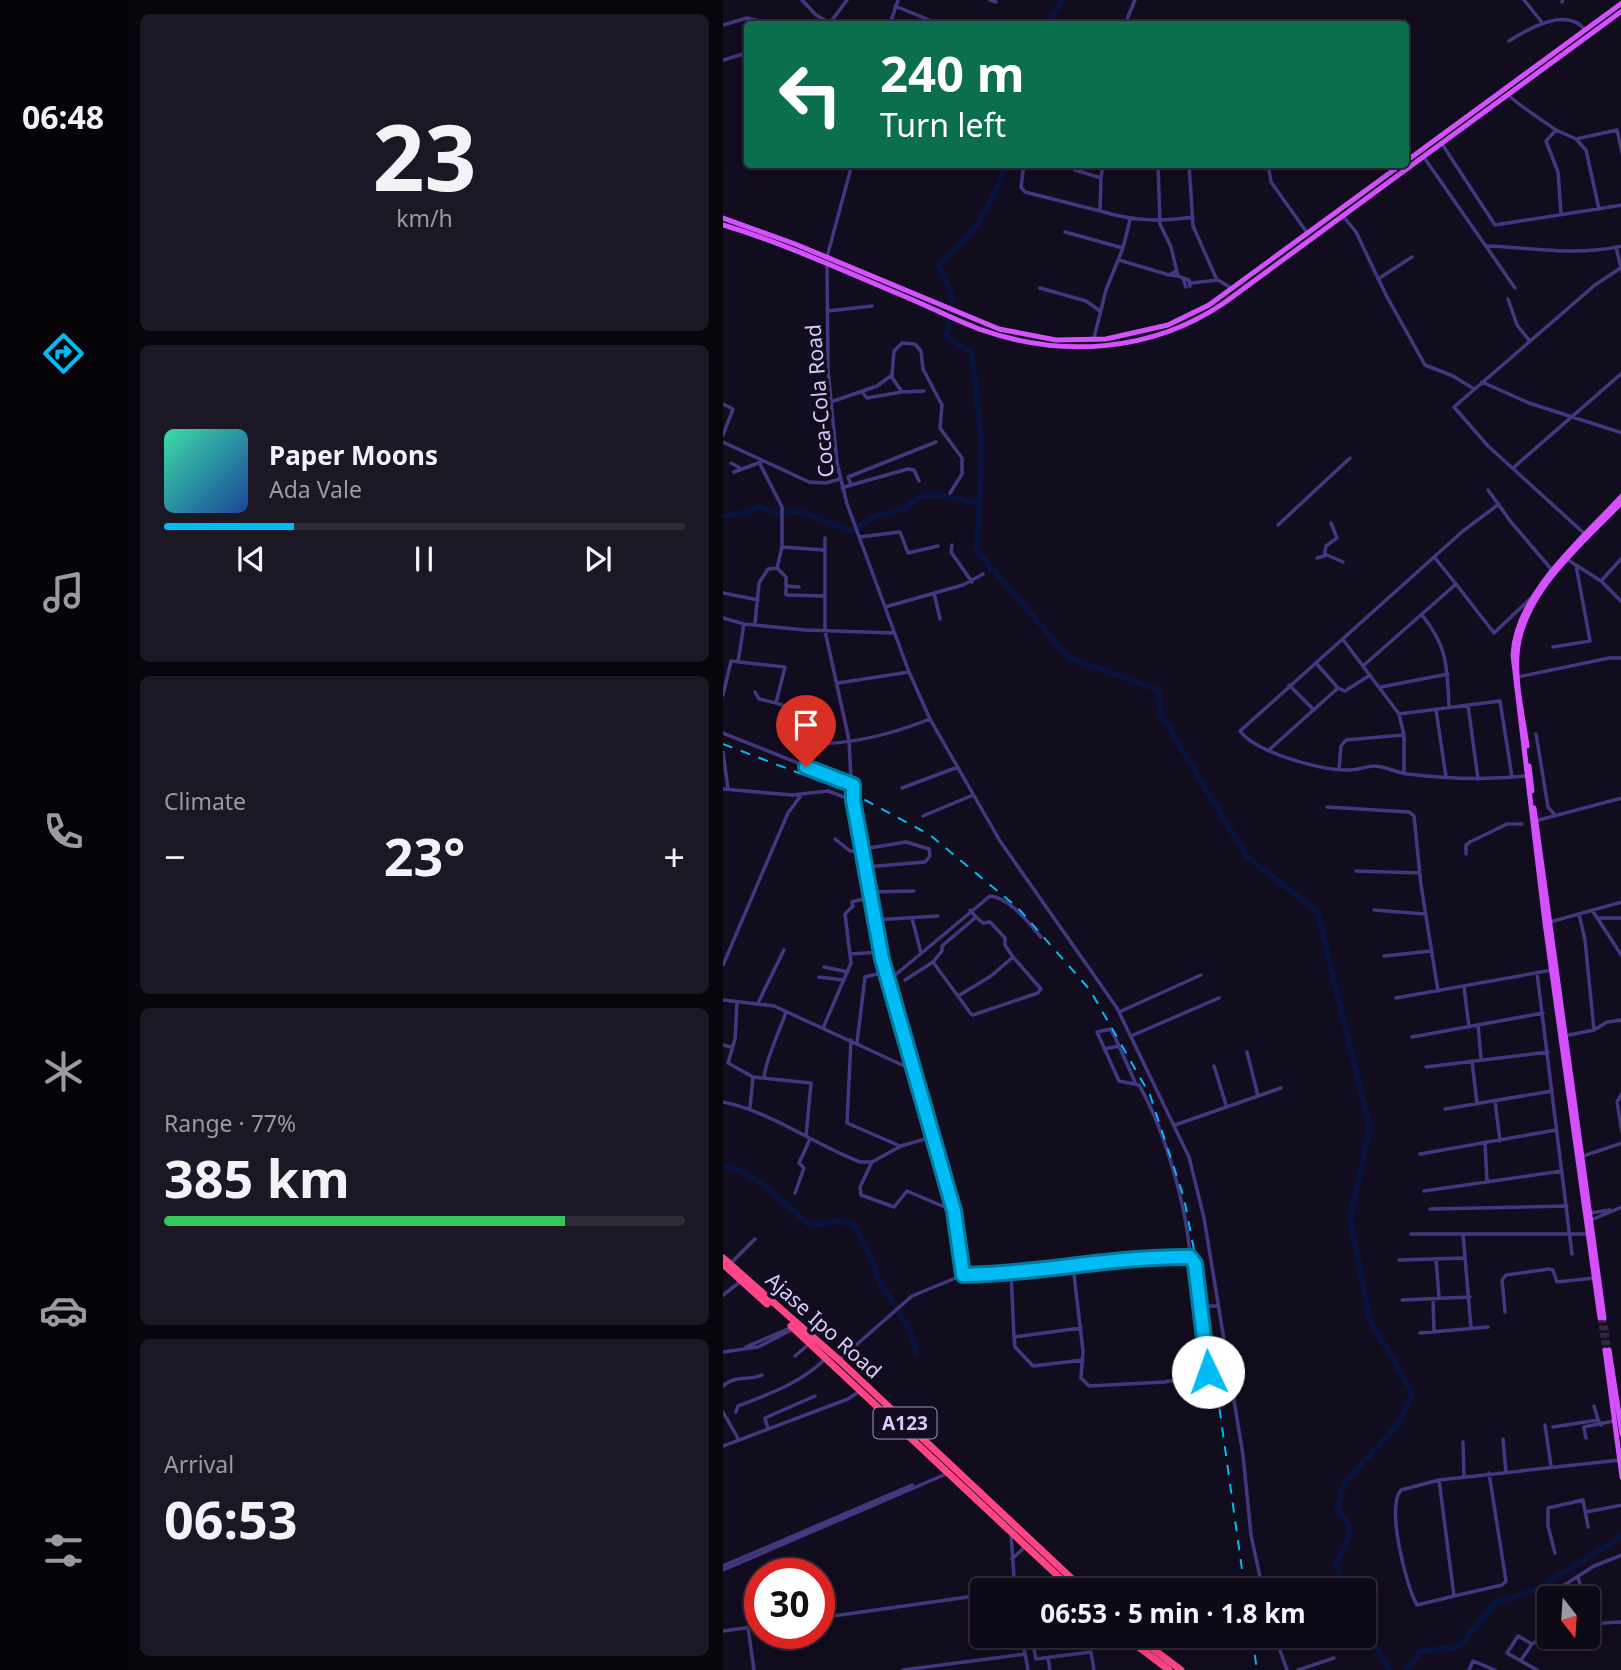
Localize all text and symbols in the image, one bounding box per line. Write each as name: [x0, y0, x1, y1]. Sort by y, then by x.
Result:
text: 240 m: [880, 40, 1025, 106]
icon: left: [765, 49, 856, 140]
text: 23: [372, 94, 477, 218]
text: 06:48: [22, 95, 104, 138]
text: Turn left: [880, 103, 1006, 146]
text: km/h: [396, 202, 453, 234]
street label: Coca-Cola Road: [798, 323, 840, 479]
icon: directions: [39, 329, 88, 378]
text: Paper Moons: [269, 437, 438, 473]
text: Ada Vale: [269, 473, 362, 505]
icon: previous: [232, 540, 270, 578]
icon: pause: [405, 540, 443, 578]
icon: next: [579, 540, 617, 578]
icon: music: [39, 568, 88, 617]
pin: [776, 695, 836, 767]
icon: arrive: [787, 706, 825, 744]
text: Climate: [164, 785, 246, 817]
icon: phone: [39, 807, 88, 856]
text: 23°: [384, 820, 465, 891]
text: −: [164, 830, 186, 882]
text: +: [663, 830, 685, 882]
icon: climate: [39, 1047, 88, 1096]
text: Range · 77%: [164, 1107, 296, 1139]
text: 385 km: [164, 1142, 350, 1213]
street label: Ajase Ipo Road: [760, 1266, 888, 1384]
icon: car: [39, 1286, 88, 1335]
position arrow: [1171, 1335, 1245, 1409]
road number: A123: [873, 1408, 937, 1438]
text: Arrival: [164, 1448, 234, 1480]
text: 06:53: [164, 1483, 298, 1554]
icon: filters: [39, 1526, 88, 1575]
speed limit sign: 30: [744, 1558, 835, 1649]
north arrow: [1537, 1586, 1600, 1648]
map controls: [1537, 1586, 1600, 1649]
text: 06:53 · 5 min · 1.8 km: [1040, 1595, 1306, 1631]

